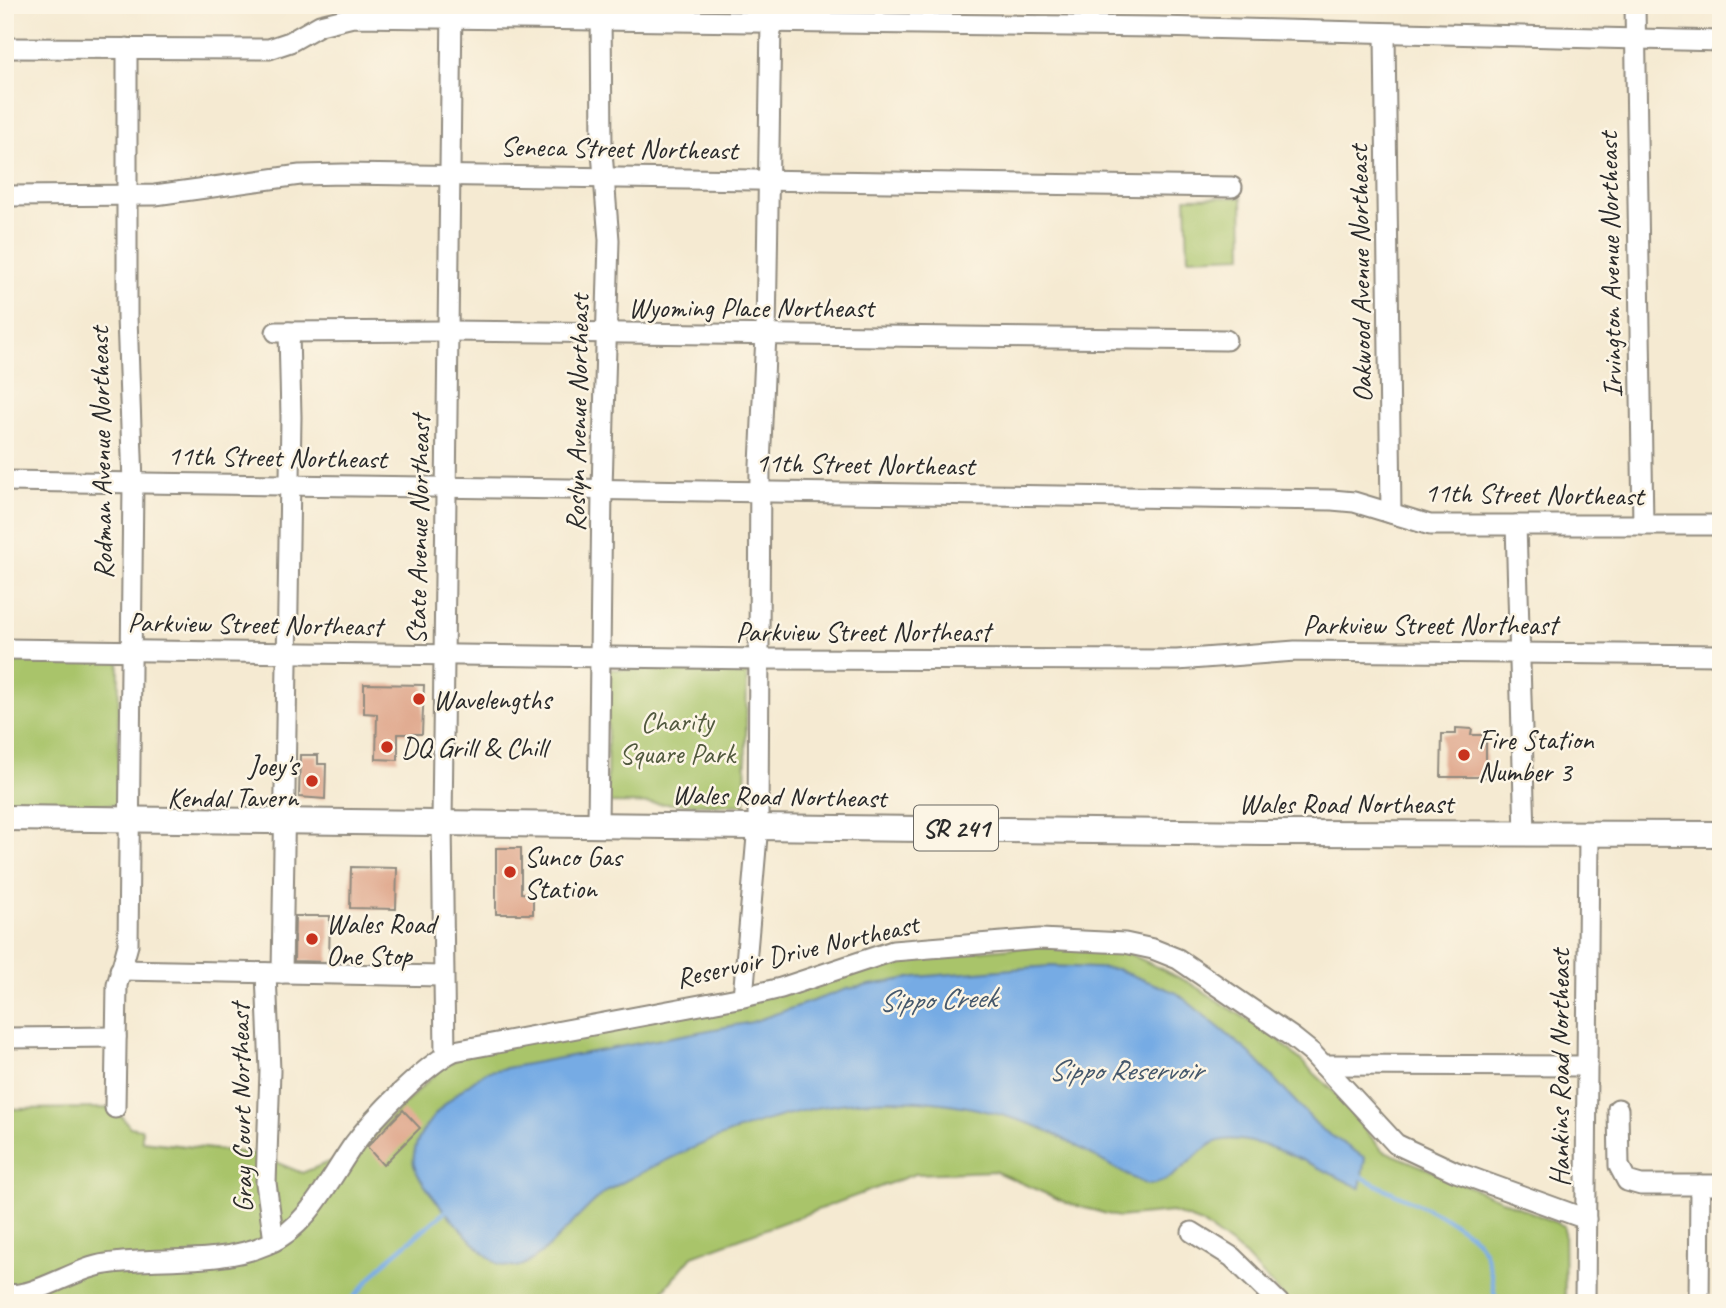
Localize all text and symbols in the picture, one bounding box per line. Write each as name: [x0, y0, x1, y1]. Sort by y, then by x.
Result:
street label: Seneca Street Northeast: [500, 128, 741, 168]
street label: Irvington Avenue Northeast: [1590, 129, 1630, 398]
street label: Oakwood Avenue Northeast: [1340, 142, 1380, 403]
street label: Wyoming Place Northeast: [628, 290, 876, 325]
street label: Roslyn Avenue Northeast: [557, 291, 597, 532]
street label: Rodman Avenue Northeast: [81, 324, 121, 579]
street label: State Avenue Northeast: [398, 411, 438, 645]
street label: 11th Street Northeast: [167, 438, 390, 476]
street label: 11th Street Northeast: [755, 445, 978, 483]
street label: 11th Street Northeast: [1424, 475, 1647, 513]
street label: Parkview Street Northeast: [127, 604, 386, 644]
street label: Parkview Street Northeast: [1303, 607, 1561, 642]
street label: Parkview Street Northeast: [736, 614, 994, 649]
place label: Wavelengths: [433, 682, 554, 717]
marker: Wavelengths: [411, 691, 427, 707]
park label: Charity Square Park: [619, 704, 737, 771]
place label: Fire Station Number 3: [1478, 722, 1595, 789]
place label: DQ Grill & Chill: [401, 730, 552, 765]
marker: DQ Grill & Chill: [379, 739, 395, 755]
marker: Fire Station Number 3: [1456, 747, 1472, 763]
place label: Joey's Kendal Tavern: [167, 748, 300, 815]
marker: Joey's Kendal Tavern: [304, 773, 320, 789]
street label: Wales Road Northeast: [672, 777, 889, 815]
street label: Wales Road Northeast: [1239, 786, 1456, 821]
road number: SR 241: [914, 806, 998, 850]
place label: Sunco Gas Station: [524, 839, 624, 906]
marker: Sunco Gas Station: [502, 864, 518, 880]
street label: Reservoir Drive Northeast: [672, 905, 924, 996]
place label: Wales Road One Stop: [326, 906, 440, 973]
marker: Wales Road One Stop: [304, 931, 320, 947]
street label: Hankins Road Northeast: [1542, 946, 1577, 1187]
water label: Sippo Creek: [878, 978, 1001, 1020]
street label: Gray Court Northeast: [222, 999, 260, 1213]
water label: Sippo Reservoir: [1048, 1051, 1207, 1089]

